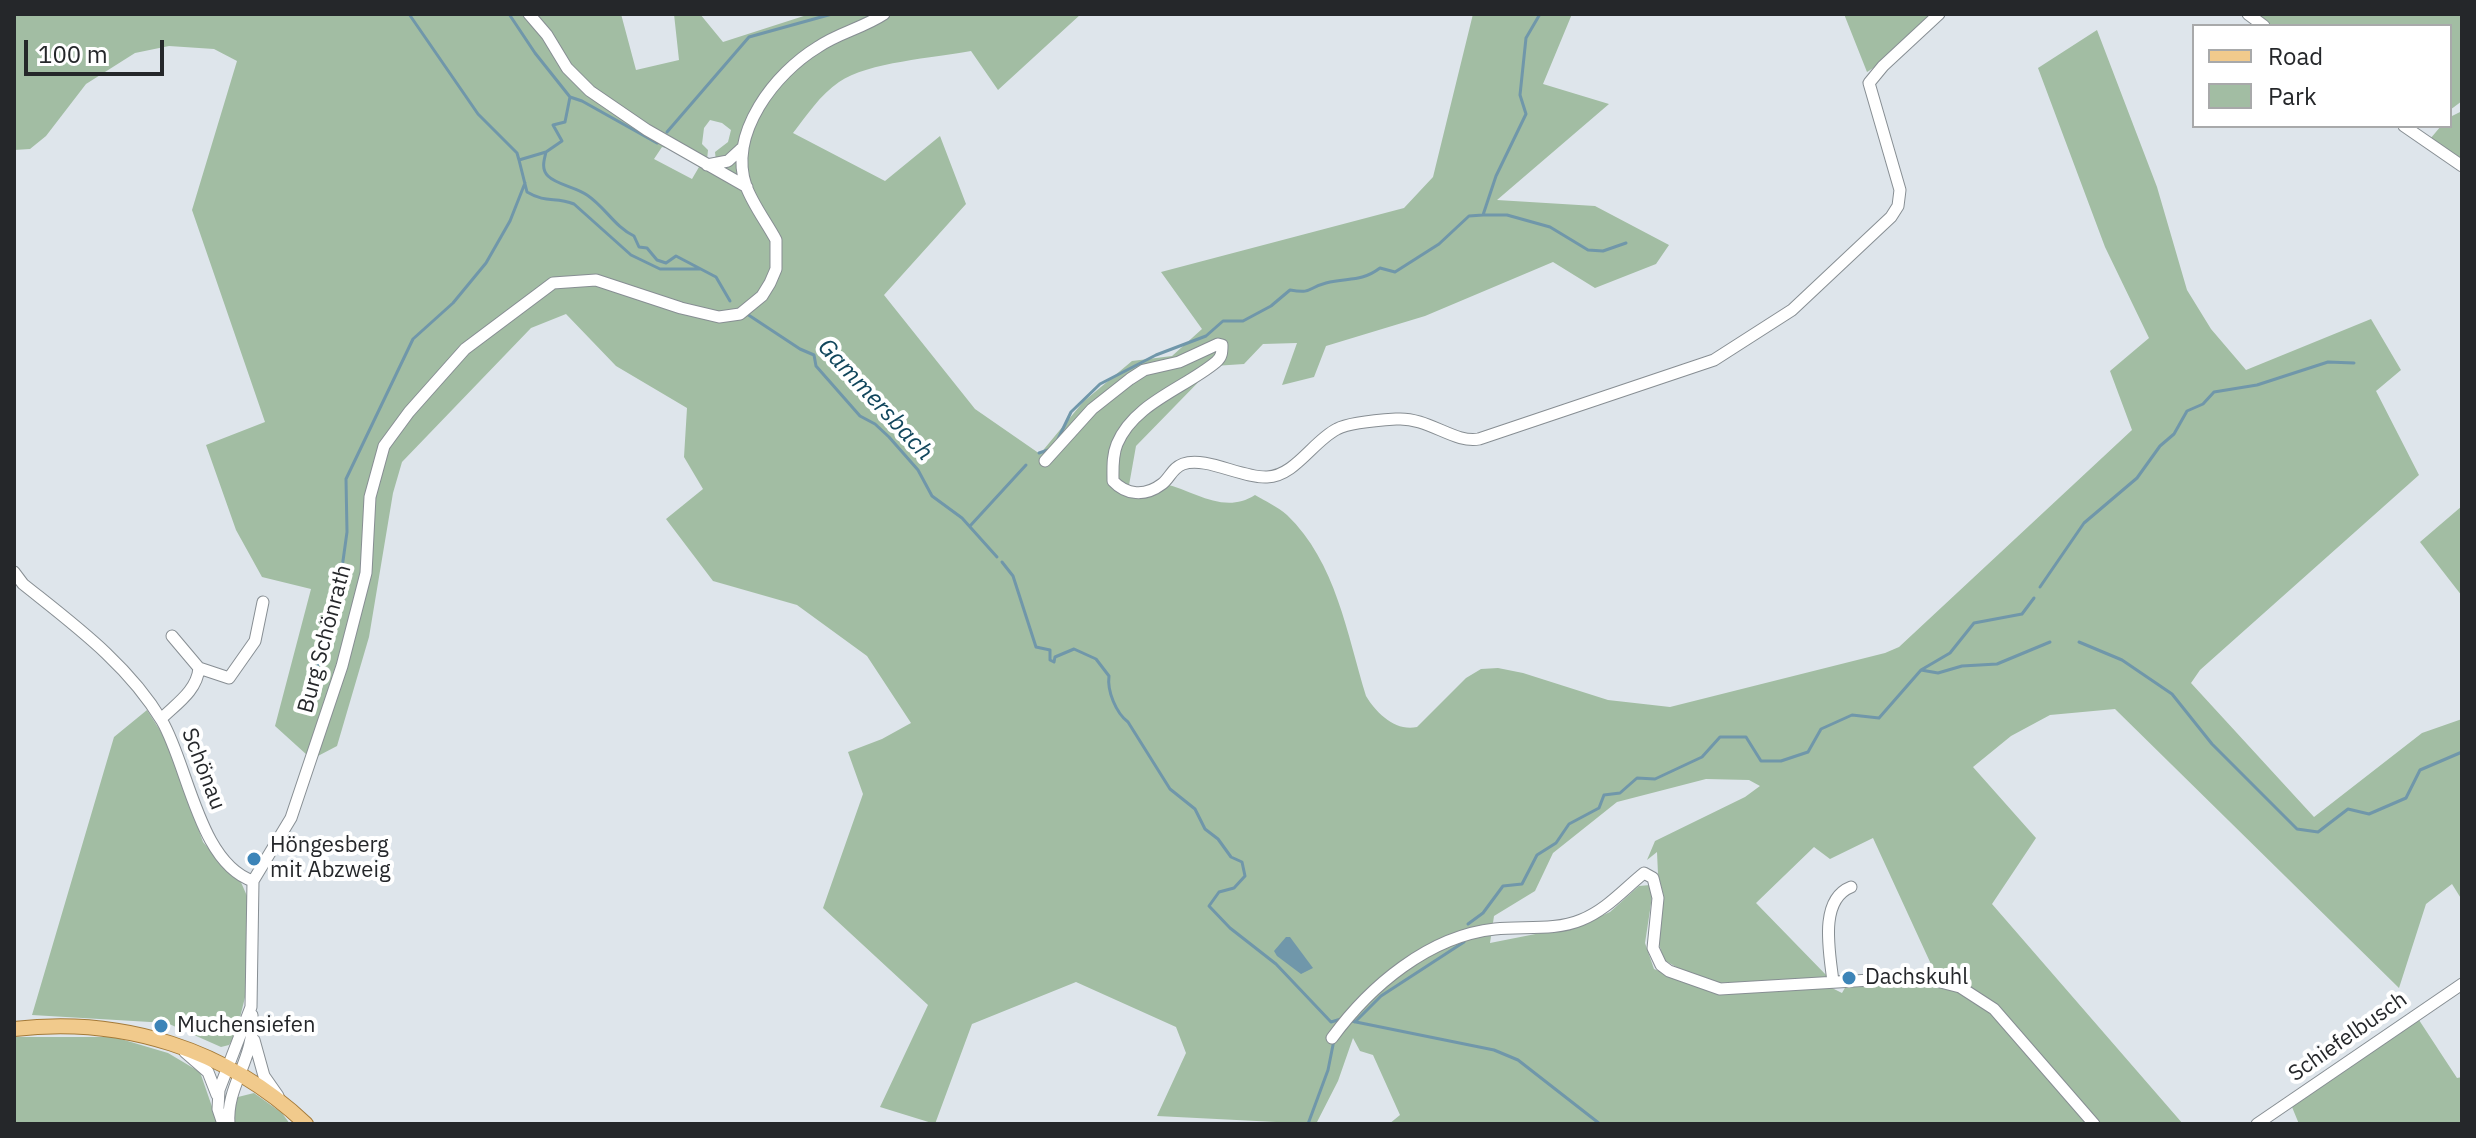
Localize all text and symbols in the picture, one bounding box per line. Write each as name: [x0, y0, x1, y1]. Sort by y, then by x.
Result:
scale bar: [28, 24, 168, 74]
legend: [2192, 24, 2452, 128]
text: 100 m: [38, 38, 108, 70]
text: Road: [2268, 40, 2323, 72]
text: Park: [2268, 80, 2317, 112]
water label: Gammersbach: [811, 333, 939, 467]
street label: Burg Schönrath: [293, 562, 357, 716]
street label: Schönau: [175, 724, 231, 814]
place label: Höngesberg mit Abzweig: [270, 833, 391, 884]
marker: Höngesberg mit Abzweig: [245, 850, 263, 868]
place label: Dachskuhl: [1865, 965, 1968, 991]
marker: Dachskuhl: [1840, 969, 1858, 987]
street label: Schiefelbusch: [2284, 986, 2412, 1088]
place label: Muchensiefen: [177, 1013, 315, 1039]
marker: Muchensiefen: [152, 1017, 170, 1035]

